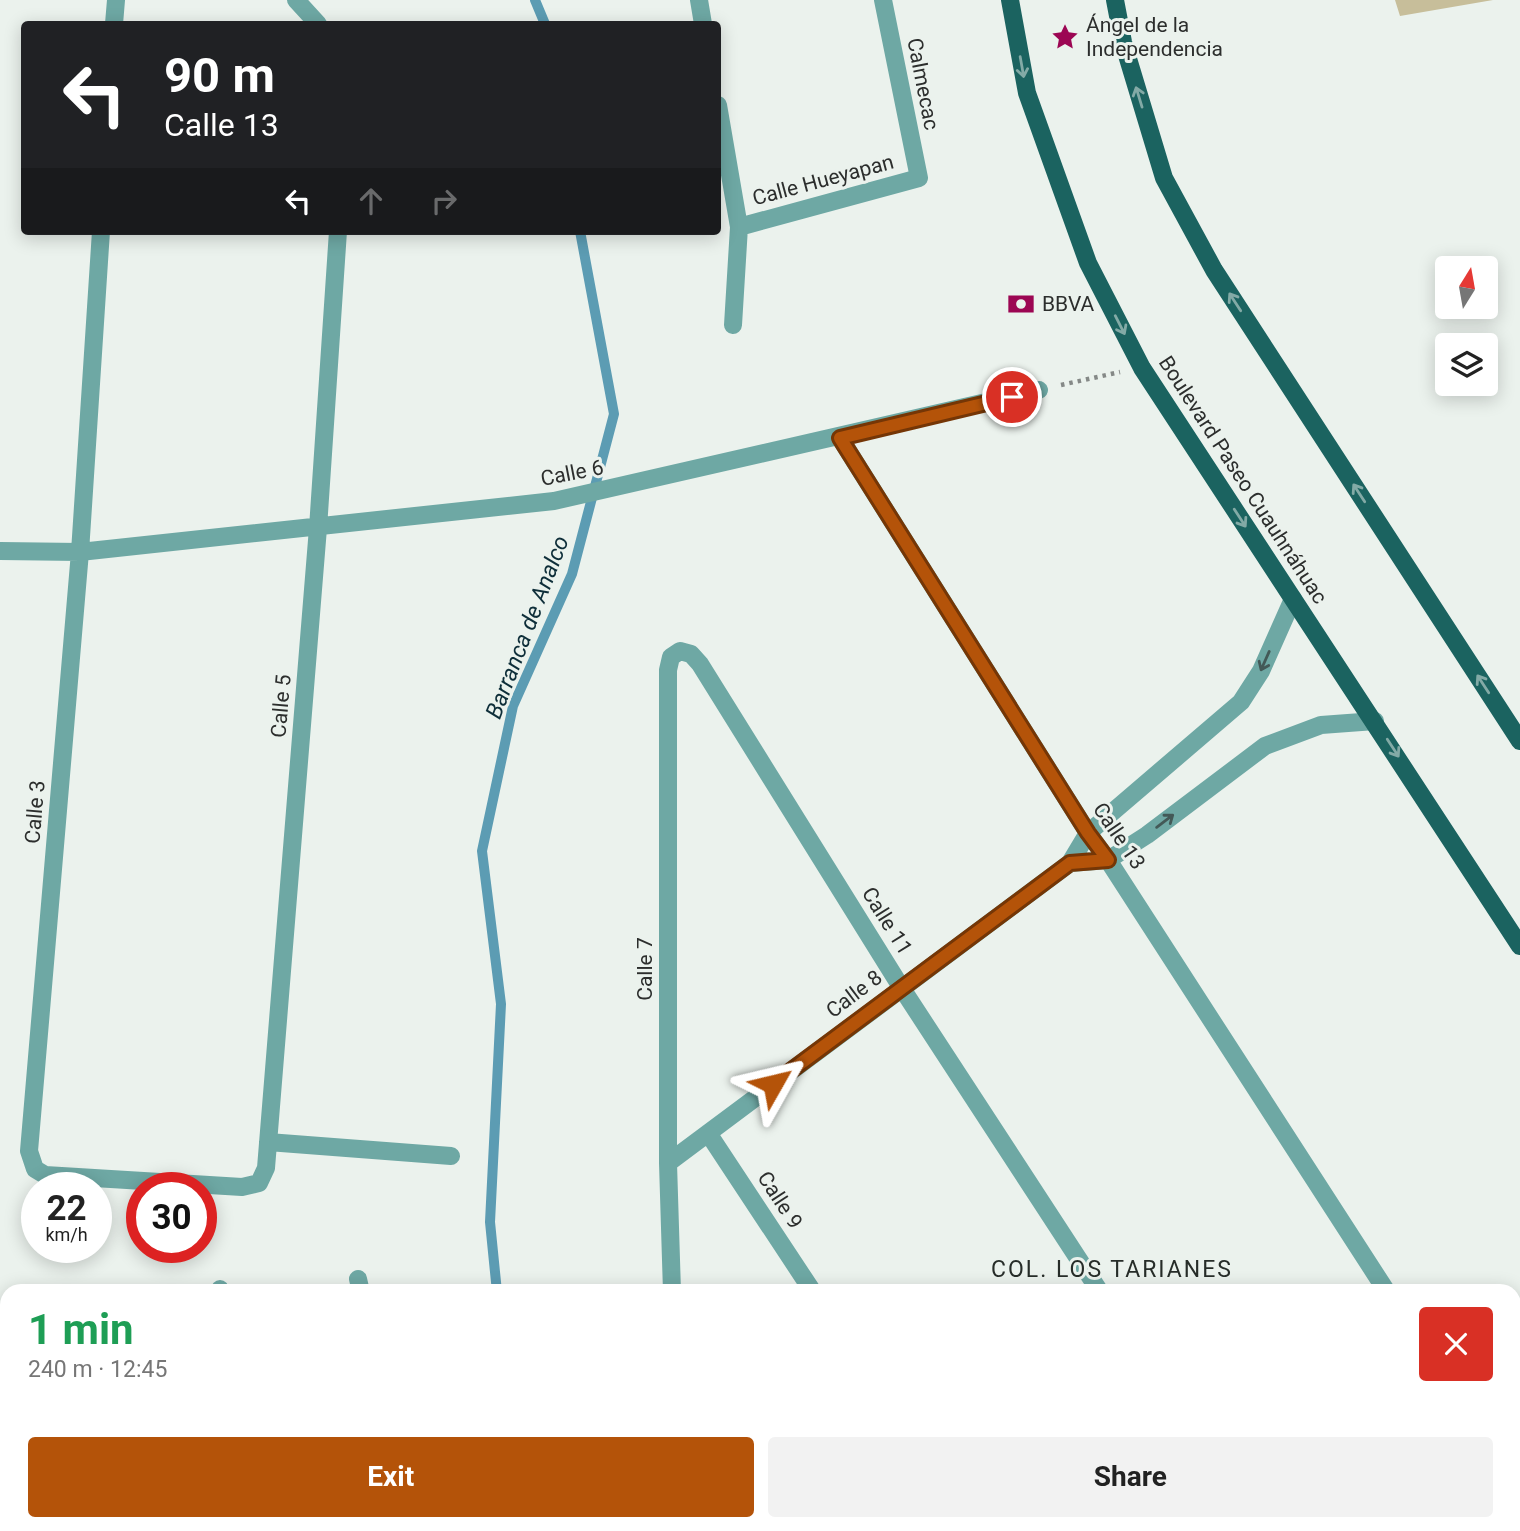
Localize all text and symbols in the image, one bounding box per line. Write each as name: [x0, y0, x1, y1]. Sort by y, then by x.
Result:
place label: Ángel de la Independencia: [1086, 13, 1223, 61]
place icon: Ángel de la Independencia: [1050, 22, 1080, 52]
street label: Calmecac: [902, 36, 944, 132]
text: 90 m: [164, 47, 275, 104]
icon: left: [49, 49, 140, 140]
one-way arrow: [1016, 55, 1029, 78]
one-way arrow: [1132, 86, 1145, 108]
text: Calle 13: [164, 106, 279, 144]
street label: Calle Hueyapan: [750, 150, 896, 210]
icon: left: [279, 182, 317, 220]
icon: ahead: [352, 182, 390, 220]
icon: right: [425, 182, 463, 220]
north arrow: [1435, 256, 1498, 318]
map controls: [1435, 256, 1498, 396]
bank icon: BBVA: [1006, 289, 1036, 319]
place label: BBVA: [1042, 292, 1095, 316]
one-way arrow: [1228, 293, 1242, 312]
one-way arrow: [1113, 314, 1127, 335]
button: layers: [1435, 333, 1498, 396]
street label: Boulevard Paseo Cuauhnáhuac: [1154, 352, 1332, 608]
pin: [982, 367, 1042, 427]
icon: arrive: [993, 378, 1031, 416]
street label: Calle 6: [539, 455, 605, 491]
one-way arrow: [1352, 483, 1366, 503]
one-way arrow: [1233, 508, 1247, 527]
water label: Barranca de Analco: [480, 532, 575, 722]
one-way arrow: [1258, 650, 1271, 671]
street label: Calle 5: [266, 673, 296, 739]
one-way arrow: [1475, 674, 1489, 694]
one-way arrow: [1386, 738, 1400, 758]
street label: Calle 3: [20, 779, 50, 845]
street label: Calle 13: [1088, 798, 1150, 874]
one-way arrow: [1155, 814, 1174, 829]
street label: Calle 11: [857, 883, 917, 959]
street label: Calle 7: [633, 937, 657, 1001]
street label: Calle 8: [821, 965, 887, 1023]
position arrow: [736, 1047, 810, 1121]
street label: Calle 9: [753, 1167, 807, 1233]
speed limit sign: 30: [126, 1172, 217, 1263]
text: 22: [46, 1188, 87, 1229]
text: km/h: [45, 1224, 88, 1245]
district label: COL. LOS TARIANES: [991, 1256, 1233, 1283]
text: 1 min: [28, 1305, 134, 1354]
button: close: [1419, 1307, 1493, 1381]
text: 240 m · 12:45: [28, 1356, 167, 1383]
button: Exit: [28, 1437, 754, 1517]
button: Share: [768, 1437, 1493, 1517]

